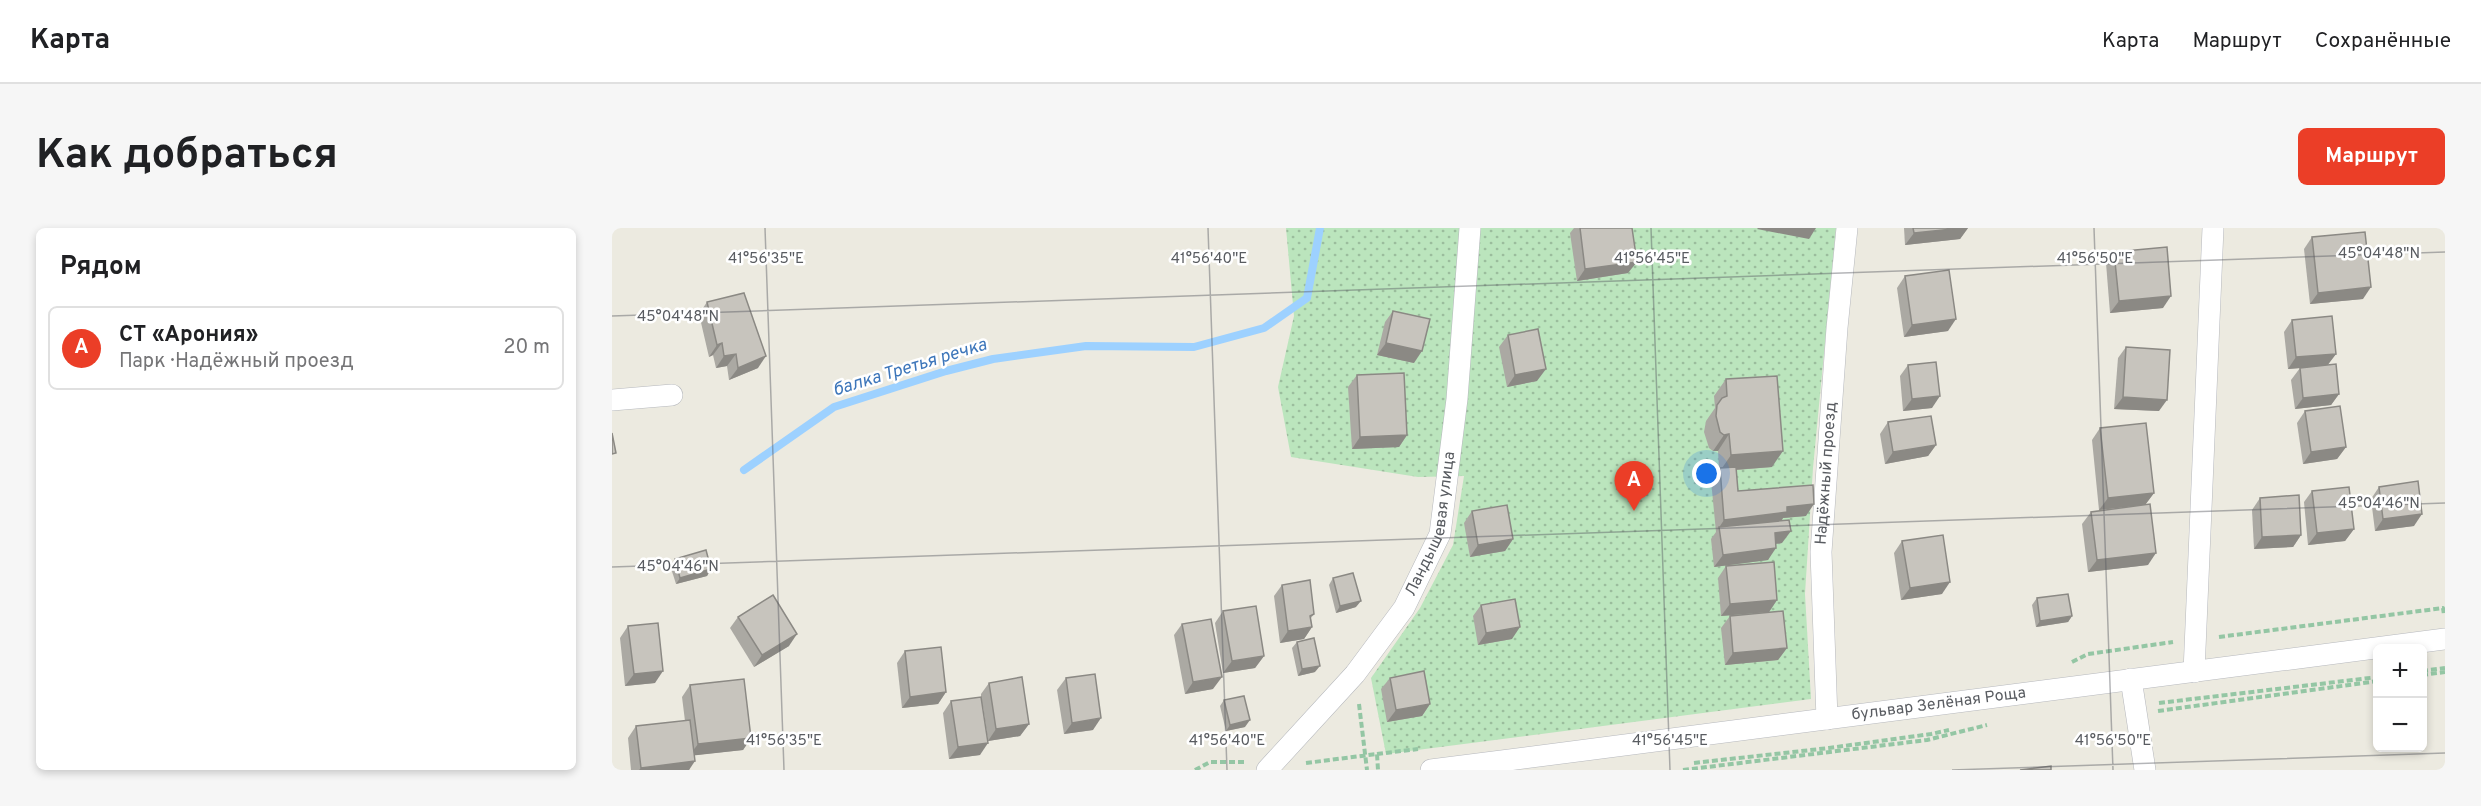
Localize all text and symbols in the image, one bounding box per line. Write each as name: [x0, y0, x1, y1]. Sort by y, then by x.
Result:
text: Карта: [30, 23, 110, 59]
text: Карта: [2102, 28, 2159, 55]
text: Маршрут: [2192, 28, 2282, 55]
text: Сохранённые: [2315, 28, 2451, 55]
button: Маршрут: [2298, 128, 2445, 185]
text: Как добраться: [36, 130, 338, 183]
text: 45°04'48"N: [2338, 245, 2420, 264]
text: 41°56'35"E: [728, 250, 804, 269]
text: 41°56'40"E: [1171, 250, 1247, 269]
text: 41°56'45"E: [1614, 250, 1690, 269]
text: 41°56'50"E: [2057, 250, 2133, 269]
text: Рядом: [60, 251, 142, 284]
text: 45°04'48"N: [637, 308, 719, 327]
text: СТ «Арония»: [119, 322, 258, 349]
water label: балка Третья речка: [830, 333, 990, 402]
text: A: [74, 335, 89, 361]
text: 20 m: [503, 335, 550, 361]
text: Парк · Надёжный проезд: [119, 349, 354, 375]
street label: Надёжный проезд: [1812, 401, 1842, 545]
street label: Ландышевая улица: [1401, 450, 1460, 600]
your location: [1692, 459, 1721, 488]
pin: A: [1614, 462, 1654, 511]
text: 45°04'46"N: [2338, 495, 2420, 514]
text: 45°04'46"N: [637, 558, 719, 577]
map controls: [2373, 644, 2427, 752]
button: +: [2373, 644, 2427, 698]
street label: бульвар Зелёная Роща: [1851, 683, 2027, 726]
button: −: [2373, 698, 2427, 752]
text: 41°56'35"E: [746, 732, 822, 751]
text: 41°56'40"E: [1189, 732, 1265, 751]
text: 41°56'45"E: [1632, 732, 1708, 751]
text: 41°56'50"E: [2075, 732, 2151, 751]

